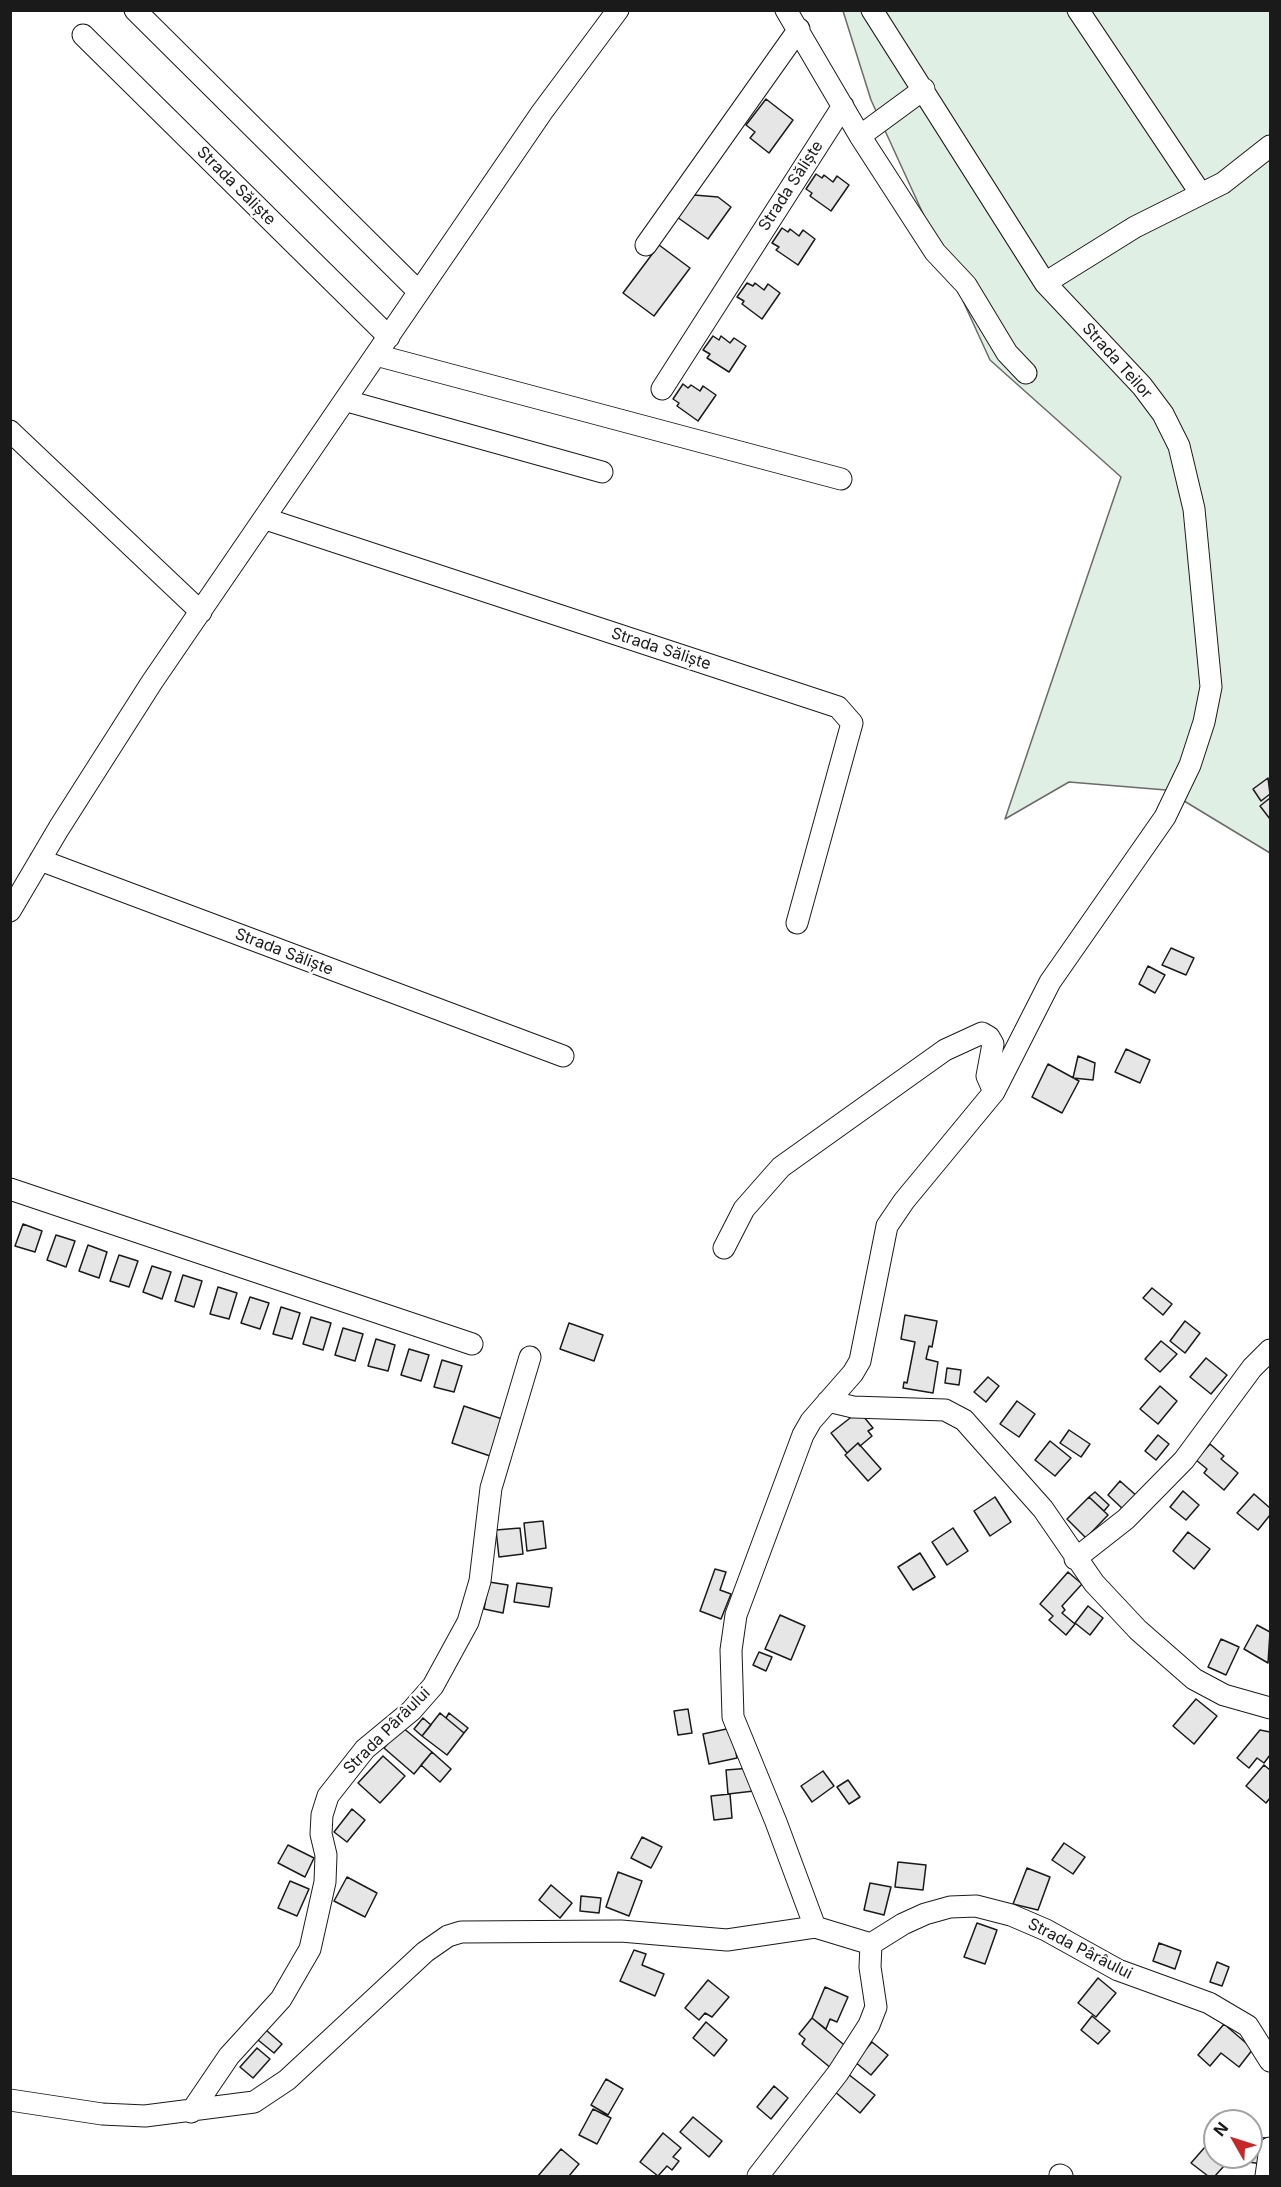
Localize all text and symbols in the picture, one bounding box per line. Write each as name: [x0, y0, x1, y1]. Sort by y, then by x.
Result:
street label: Strada Săliște: [755, 137, 827, 235]
street label: Strada Săliște: [193, 143, 279, 229]
street label: Strada Teilor: [1078, 319, 1156, 403]
street label: Strada Săliște: [609, 624, 713, 674]
street label: Strada Săliște: [232, 924, 336, 980]
street label: Strada Pârâului: [340, 1684, 434, 1778]
street label: Strada Pârâului: [1025, 1914, 1135, 1984]
north arrow: [1203, 2109, 1263, 2169]
text: N: [1209, 2118, 1232, 2140]

